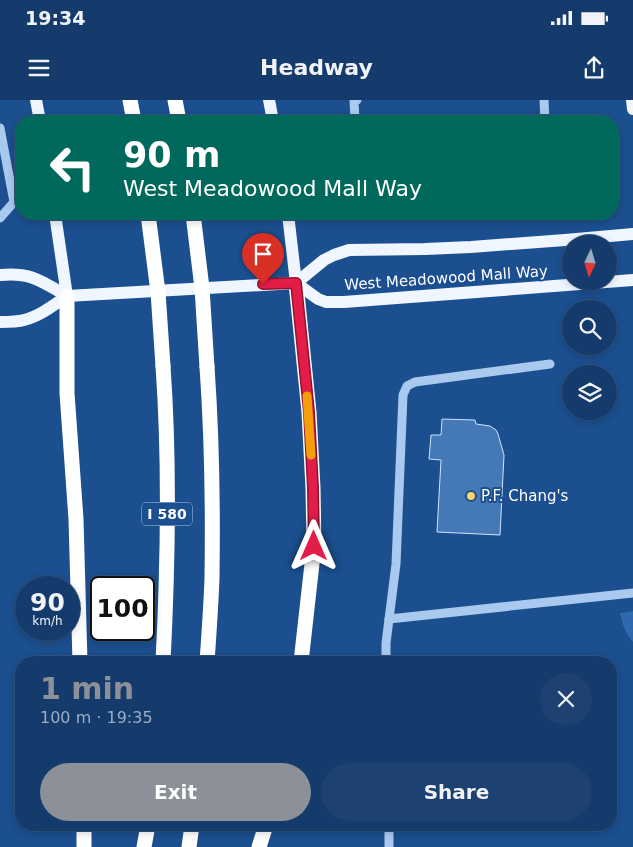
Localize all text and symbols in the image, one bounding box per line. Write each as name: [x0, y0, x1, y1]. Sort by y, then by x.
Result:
text: 19:34: [25, 7, 85, 29]
icon: menu: [25, 54, 53, 82]
icon: share: [580, 54, 608, 82]
text: Headway: [260, 55, 373, 80]
icon: left: [40, 135, 105, 200]
text: 90 m: [123, 135, 220, 175]
text: West Meadowood Mall Way: [123, 176, 422, 201]
pin: [242, 233, 284, 284]
north arrow: [562, 235, 618, 290]
map controls: [562, 235, 617, 420]
icon: arrive: [249, 240, 277, 268]
street label: West Meadowood Mall Way: [344, 262, 548, 294]
button: search: [562, 300, 617, 355]
button: layers: [562, 365, 617, 420]
place label: P.F. Chang's: [481, 487, 569, 505]
marker: P.F. Chang's: [465, 490, 477, 502]
road number: I 580: [142, 502, 192, 526]
position arrow: [287, 519, 339, 571]
speed limit sign: 100: [90, 576, 155, 641]
text: 90: [30, 588, 65, 617]
text: km/h: [32, 614, 63, 628]
text: 1 min: [40, 671, 134, 706]
button: close: [540, 673, 592, 725]
text: 100 m · 19:35: [40, 708, 153, 727]
button: Exit: [40, 763, 311, 821]
button: Share: [321, 763, 592, 821]

